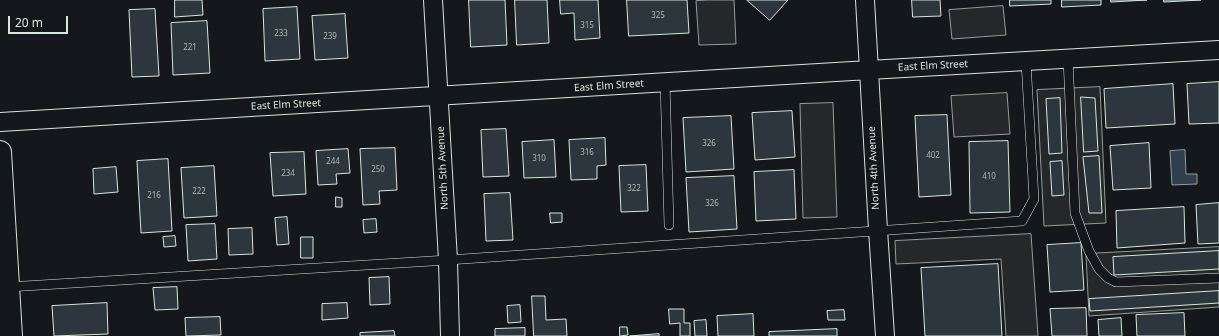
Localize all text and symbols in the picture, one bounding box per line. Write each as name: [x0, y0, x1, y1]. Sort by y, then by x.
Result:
scale bar: [10, 8, 70, 34]
house number: 325: [651, 11, 665, 21]
text: 20 m: [15, 14, 43, 31]
house number: 315: [580, 21, 594, 31]
house number: 233: [274, 29, 288, 39]
house number: 239: [323, 32, 337, 42]
house number: 221: [183, 43, 197, 53]
street label: East Elm Street: [898, 58, 968, 74]
street label: East Elm Street: [574, 78, 644, 94]
street label: East Elm Street: [251, 97, 321, 113]
street label: North 5th Avenue: [435, 126, 451, 210]
street label: North 4th Avenue: [866, 126, 882, 210]
house number: 326: [702, 139, 716, 149]
house number: 316: [580, 148, 594, 158]
house number: 402: [926, 151, 940, 161]
house number: 310: [532, 154, 546, 164]
house number: 244: [326, 157, 340, 167]
house number: 250: [371, 165, 385, 175]
house number: 234: [281, 169, 295, 179]
house number: 410: [982, 172, 996, 182]
house number: 322: [627, 184, 641, 194]
house number: 222: [192, 187, 206, 197]
house number: 216: [147, 191, 161, 201]
house number: 326: [705, 199, 719, 209]

